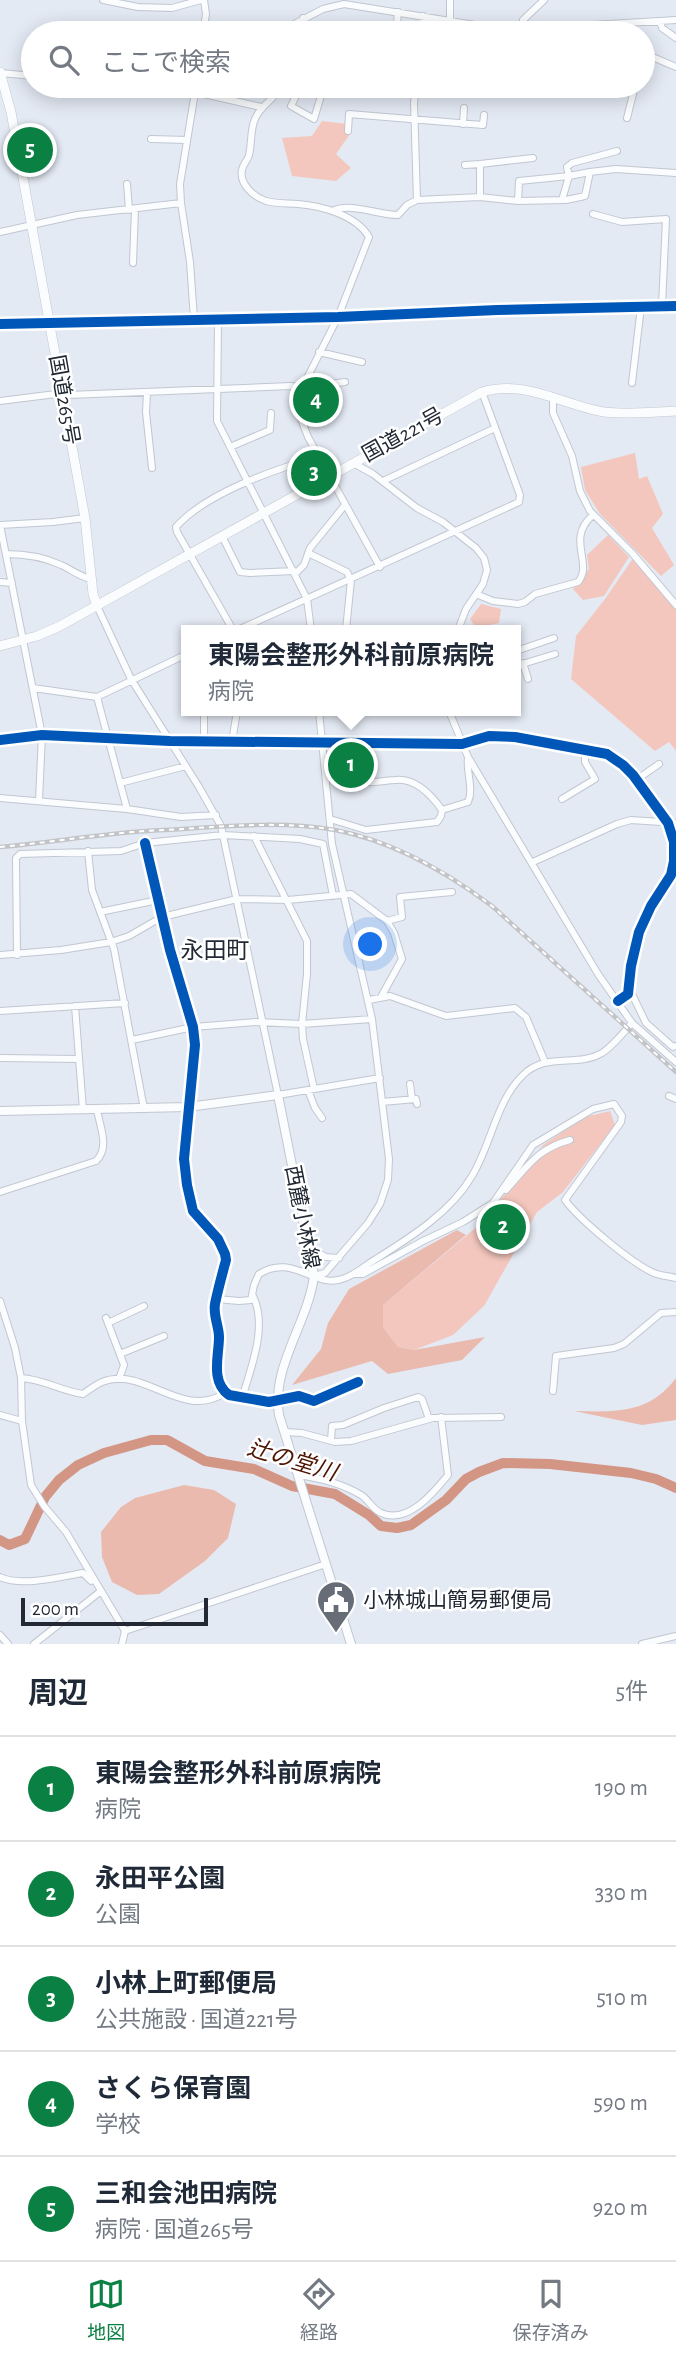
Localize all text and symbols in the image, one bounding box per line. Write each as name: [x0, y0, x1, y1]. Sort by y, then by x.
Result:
search box: [21, 21, 655, 98]
icon: search: [45, 41, 83, 79]
text: ここで検索: [101, 50, 231, 76]
pin: 5: [7, 124, 53, 176]
street label: 国道265号: [46, 353, 83, 447]
pin: 4: [293, 374, 339, 426]
street label: 国道221号: [358, 403, 447, 466]
pin: 3: [291, 447, 337, 499]
popup: [181, 625, 521, 716]
text: 東陽会整形外科前原病院: [208, 643, 494, 669]
text: 病院: [208, 681, 254, 704]
pin: 1: [328, 739, 374, 791]
your location: [353, 927, 387, 961]
district label: 永田町: [181, 938, 250, 963]
street label: 西麓小林線: [282, 1163, 323, 1271]
pin: 2: [480, 1201, 526, 1253]
water label: 辻の堂川: [245, 1435, 343, 1486]
public building icon: 小林城山簡易郵便局: [315, 1579, 357, 1634]
place label: 小林城山簡易郵便局: [363, 1589, 552, 1611]
scale bar: [21, 1595, 208, 1627]
text: 200 m: [32, 1600, 79, 1619]
text: 周辺: [28, 1679, 88, 1709]
text: 5件: [615, 1681, 648, 1704]
text: 東陽会整形外科前原病院: [95, 1761, 381, 1787]
text: 1: [47, 1777, 55, 1800]
text: 190 m: [595, 1777, 648, 1800]
text: 病院: [95, 1799, 141, 1822]
text: 永田平公園: [95, 1866, 225, 1892]
text: 2: [46, 1882, 56, 1905]
text: 330 m: [595, 1882, 648, 1905]
text: 公園: [95, 1904, 141, 1927]
text: 小林上町郵便局: [95, 1971, 277, 1997]
text: 3: [46, 1987, 56, 2010]
text: 510 m: [596, 1987, 648, 2010]
text: 公共施設 · 国道221号: [95, 2009, 298, 2032]
text: さくら保育園: [95, 2076, 251, 2102]
text: 4: [45, 2092, 57, 2115]
text: 590 m: [593, 2092, 648, 2115]
text: 学校: [95, 2114, 141, 2137]
text: 三和会池田病院: [95, 2181, 277, 2207]
text: 5: [46, 2197, 56, 2220]
text: 920 m: [592, 2197, 648, 2220]
text: 病院 · 国道265号: [95, 2219, 254, 2242]
tab: 地図: [87, 2275, 125, 2345]
tab: 経路: [300, 2275, 338, 2345]
tab: 保存済み: [513, 2275, 589, 2345]

